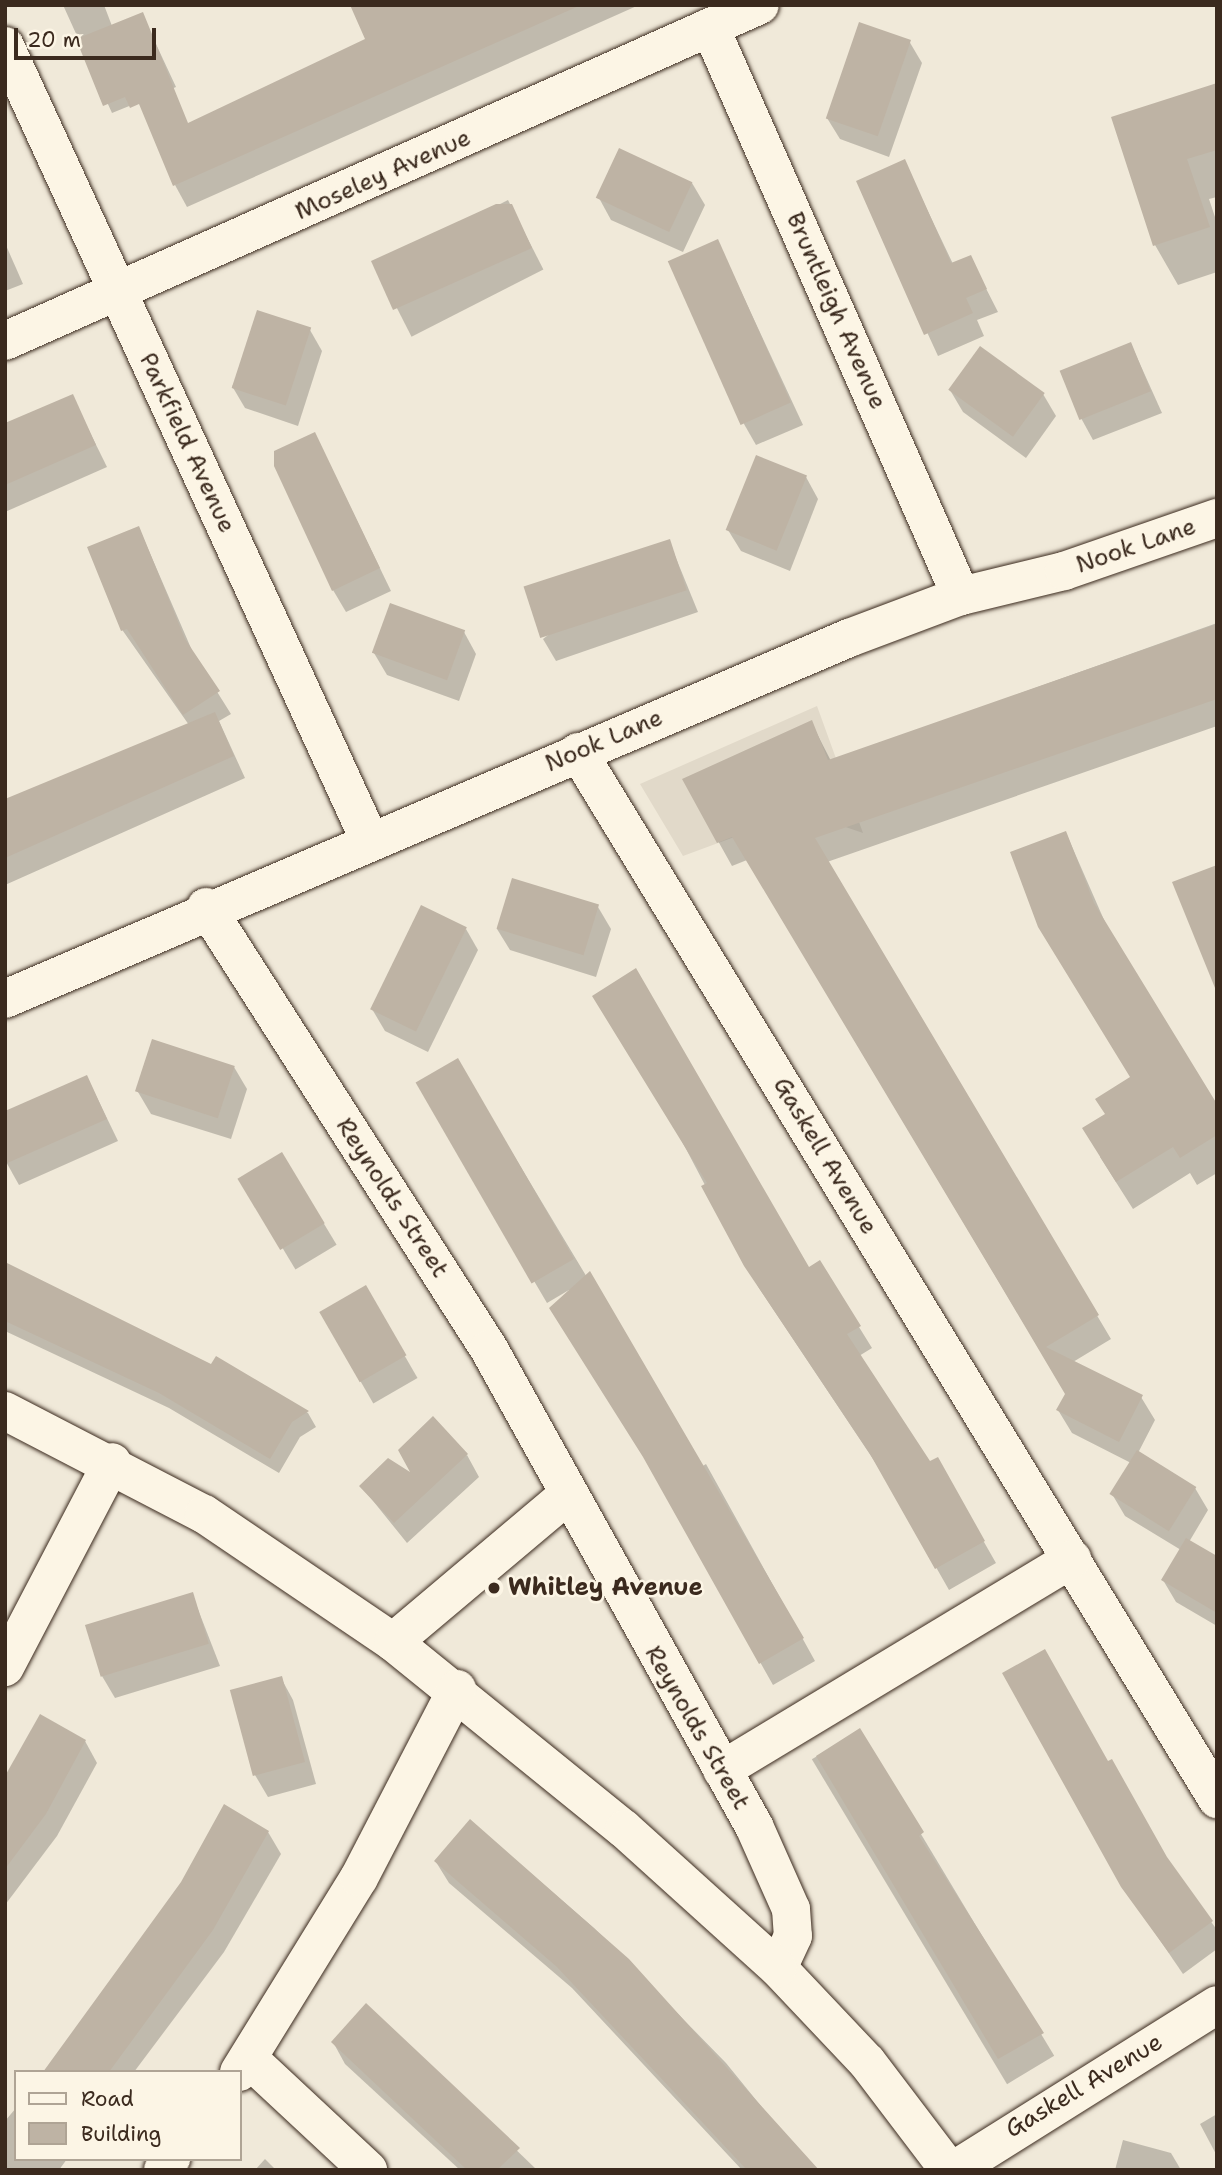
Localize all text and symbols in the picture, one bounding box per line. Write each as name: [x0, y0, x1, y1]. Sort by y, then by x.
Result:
scale bar: [18, 14, 159, 58]
text: 20 m: [27, 26, 81, 54]
street label: Moseley Avenue: [291, 123, 475, 227]
street label: Bruntleigh Avenue: [780, 208, 892, 414]
street label: Parkfield Avenue: [133, 349, 241, 537]
street label: Nook Lane: [1072, 512, 1200, 580]
street label: Nook Lane: [541, 703, 667, 779]
street label: Gaskell Avenue: [767, 1072, 883, 1240]
street label: Reynolds Street: [330, 1113, 454, 1283]
place label: Whitley Avenue: [508, 1574, 703, 1602]
marker: Whitley Avenue: [486, 1580, 502, 1596]
street label: Reynolds Street: [638, 1641, 756, 1815]
street label: Gaskell Avenue: [1000, 2028, 1168, 2144]
legend: [14, 2070, 242, 2161]
text: Road: [81, 2085, 134, 2113]
text: Building: [81, 2120, 161, 2148]

